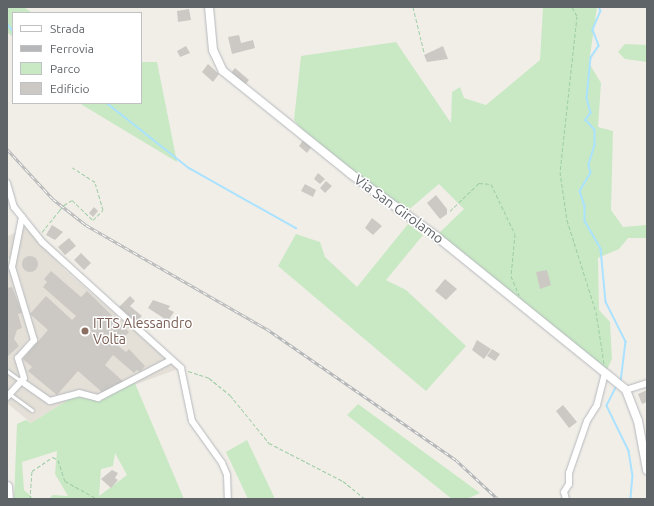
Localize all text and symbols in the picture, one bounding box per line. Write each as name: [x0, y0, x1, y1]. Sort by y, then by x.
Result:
legend: [12, 12, 142, 104]
text: Strada: [50, 22, 85, 35]
text: Ferrovia: [50, 42, 94, 55]
text: Parco: [50, 62, 80, 75]
text: Edificio: [50, 82, 90, 95]
street label: Via San Girolamo: [351, 171, 447, 247]
place label: ITTS Alessandro Volta: [93, 315, 193, 348]
marker: ITTS Alessandro Volta: [80, 326, 90, 336]

